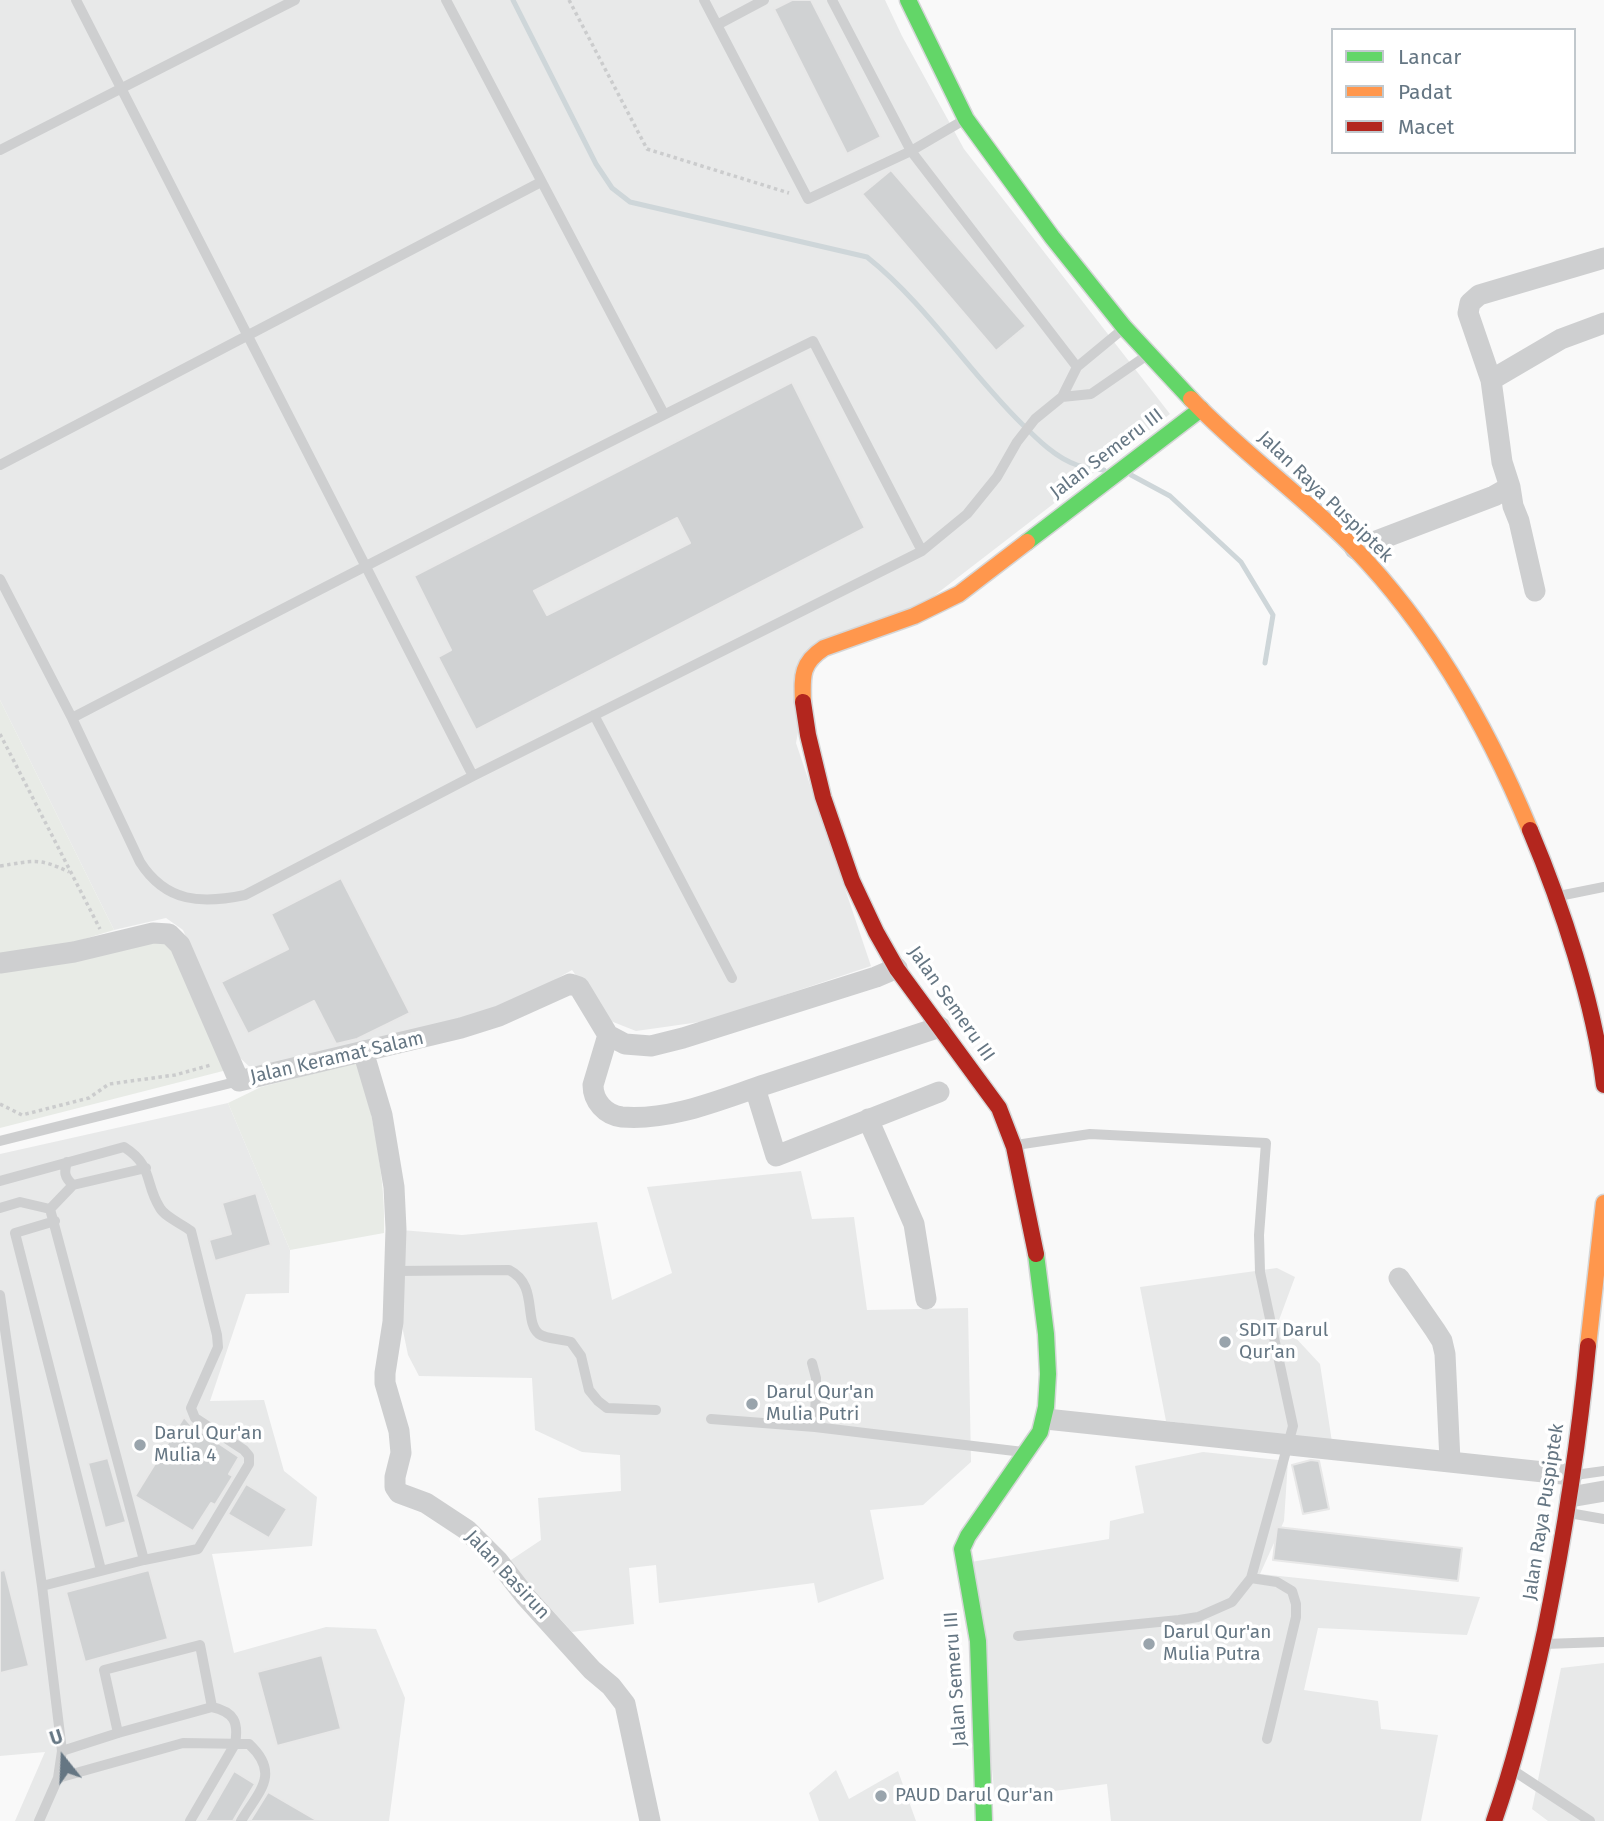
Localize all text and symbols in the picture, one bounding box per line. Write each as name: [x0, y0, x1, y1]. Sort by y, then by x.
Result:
legend: [1331, 28, 1576, 154]
text: Lancar: [1398, 44, 1461, 70]
text: Padat: [1398, 79, 1452, 105]
text: Macet: [1398, 114, 1454, 140]
street label: Jalan Semeru III: [1046, 404, 1168, 504]
street label: Jalan Raya Puspiptek: [1253, 427, 1397, 567]
street label: Jalan Semeru III: [903, 942, 999, 1066]
street label: Jalan Keramat Salam: [248, 1027, 426, 1089]
place label: SDIT Darul Qur'an: [1239, 1320, 1328, 1364]
marker: SDIT Darul Qur'an: [1217, 1334, 1233, 1350]
place label: Darul Qur'an Mulia Putri: [766, 1382, 874, 1426]
marker: Darul Qur'an Mulia Putri: [744, 1396, 760, 1412]
street label: Jalan Raya Puspiptek: [1519, 1422, 1569, 1602]
place label: Darul Qur'an Mulia 4: [154, 1423, 262, 1467]
marker: Darul Qur'an Mulia 4: [132, 1437, 148, 1453]
street label: Jalan Basirun: [460, 1526, 554, 1624]
street label: Jalan Semeru III: [940, 1611, 972, 1747]
place label: Darul Qur'an Mulia Putra: [1163, 1622, 1271, 1666]
marker: Darul Qur'an Mulia Putra: [1141, 1636, 1157, 1652]
north arrow: [28, 1723, 98, 1793]
text: U: [47, 1725, 66, 1750]
place label: PAUD Darul Qur'an: [895, 1785, 1054, 1807]
marker: PAUD Darul Qur'an: [873, 1788, 889, 1804]

